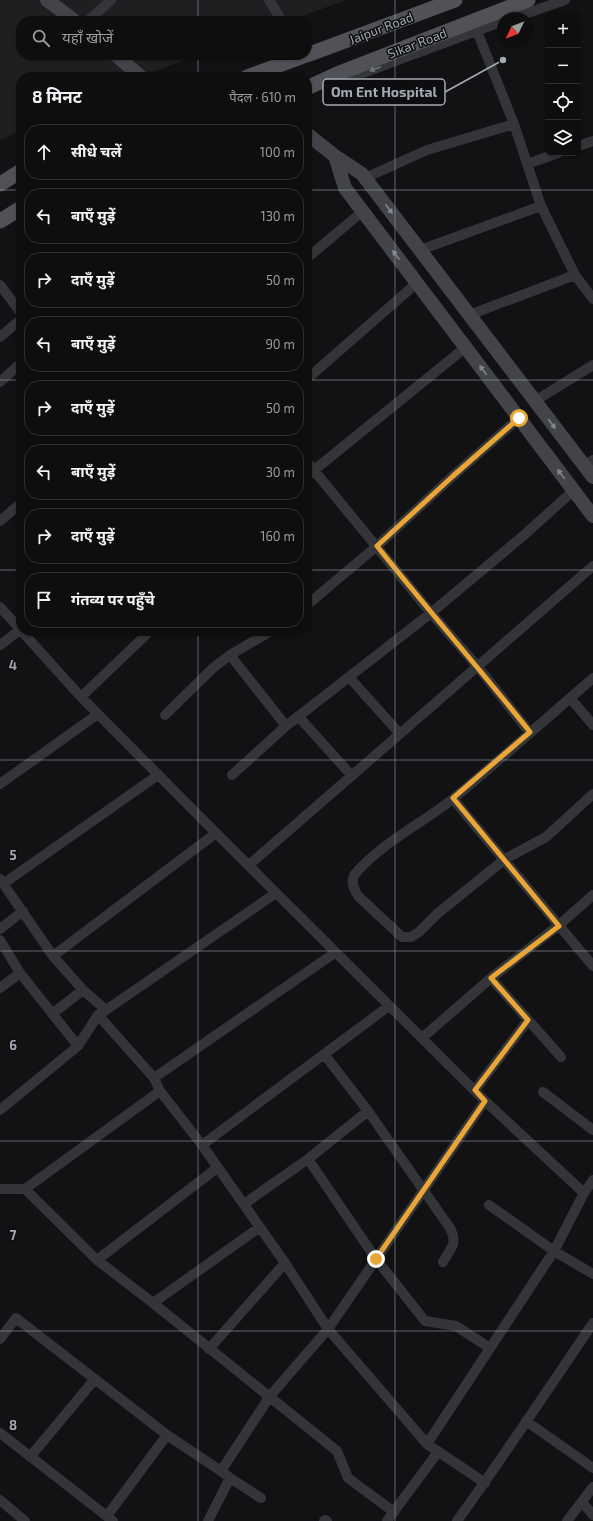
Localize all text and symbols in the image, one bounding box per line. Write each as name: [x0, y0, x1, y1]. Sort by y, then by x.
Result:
street label: Jaipur Road: [347, 8, 415, 48]
north arrow: [497, 12, 533, 48]
map controls: [545, 12, 581, 156]
button: +: [545, 12, 581, 48]
search box: [16, 16, 312, 60]
street label: Sikar Road: [385, 24, 449, 62]
icon: search: [30, 27, 52, 49]
text: यहाँ खोजें: [62, 28, 113, 46]
button: −: [545, 48, 581, 84]
one-way arrow: [368, 66, 380, 72]
callout: Om Ent Hospital: [323, 79, 445, 105]
text: Om Ent Hospital: [331, 83, 438, 100]
button: locate: [545, 84, 581, 120]
text: 8 मिनट: [32, 86, 82, 106]
text: पैदल · 610 m: [229, 89, 296, 105]
button: layers: [545, 120, 581, 156]
icon: ahead: [33, 141, 55, 163]
text: सीधे चलें: [71, 142, 122, 160]
text: 100 m: [260, 144, 295, 160]
one-way arrow: [384, 204, 393, 215]
icon: left: [33, 205, 55, 227]
text: बाएँ मुड़ें: [71, 206, 115, 224]
text: 130 m: [260, 208, 295, 224]
one-way arrow: [392, 250, 400, 260]
icon: right: [33, 269, 55, 291]
text: दाएँ मुड़ें: [71, 270, 115, 288]
text: 50 m: [266, 272, 295, 288]
icon: left: [33, 333, 55, 355]
text: बाएँ मुड़ें: [71, 334, 115, 352]
text: 90 m: [265, 336, 295, 352]
one-way arrow: [479, 365, 487, 375]
icon: right: [33, 397, 55, 419]
text: दाएँ मुड़ें: [71, 398, 115, 416]
text: 50 m: [266, 400, 295, 416]
route start: [510, 409, 528, 427]
one-way arrow: [548, 418, 556, 429]
icon: left: [33, 461, 55, 483]
text: बाएँ मुड़ें: [71, 462, 115, 480]
text: 30 m: [266, 464, 295, 480]
one-way arrow: [557, 468, 565, 479]
icon: right: [33, 525, 55, 547]
text: दाएँ मुड़ें: [71, 526, 115, 544]
text: 160 m: [260, 528, 295, 544]
icon: arrive: [33, 589, 55, 611]
text: गंतव्य पर पहुँचे: [71, 590, 155, 608]
text: 4: [9, 657, 17, 673]
text: 5: [9, 847, 17, 863]
text: 6: [9, 1037, 17, 1053]
text: 7: [10, 1227, 17, 1243]
route end: [367, 1250, 385, 1268]
text: 8: [9, 1417, 17, 1433]

